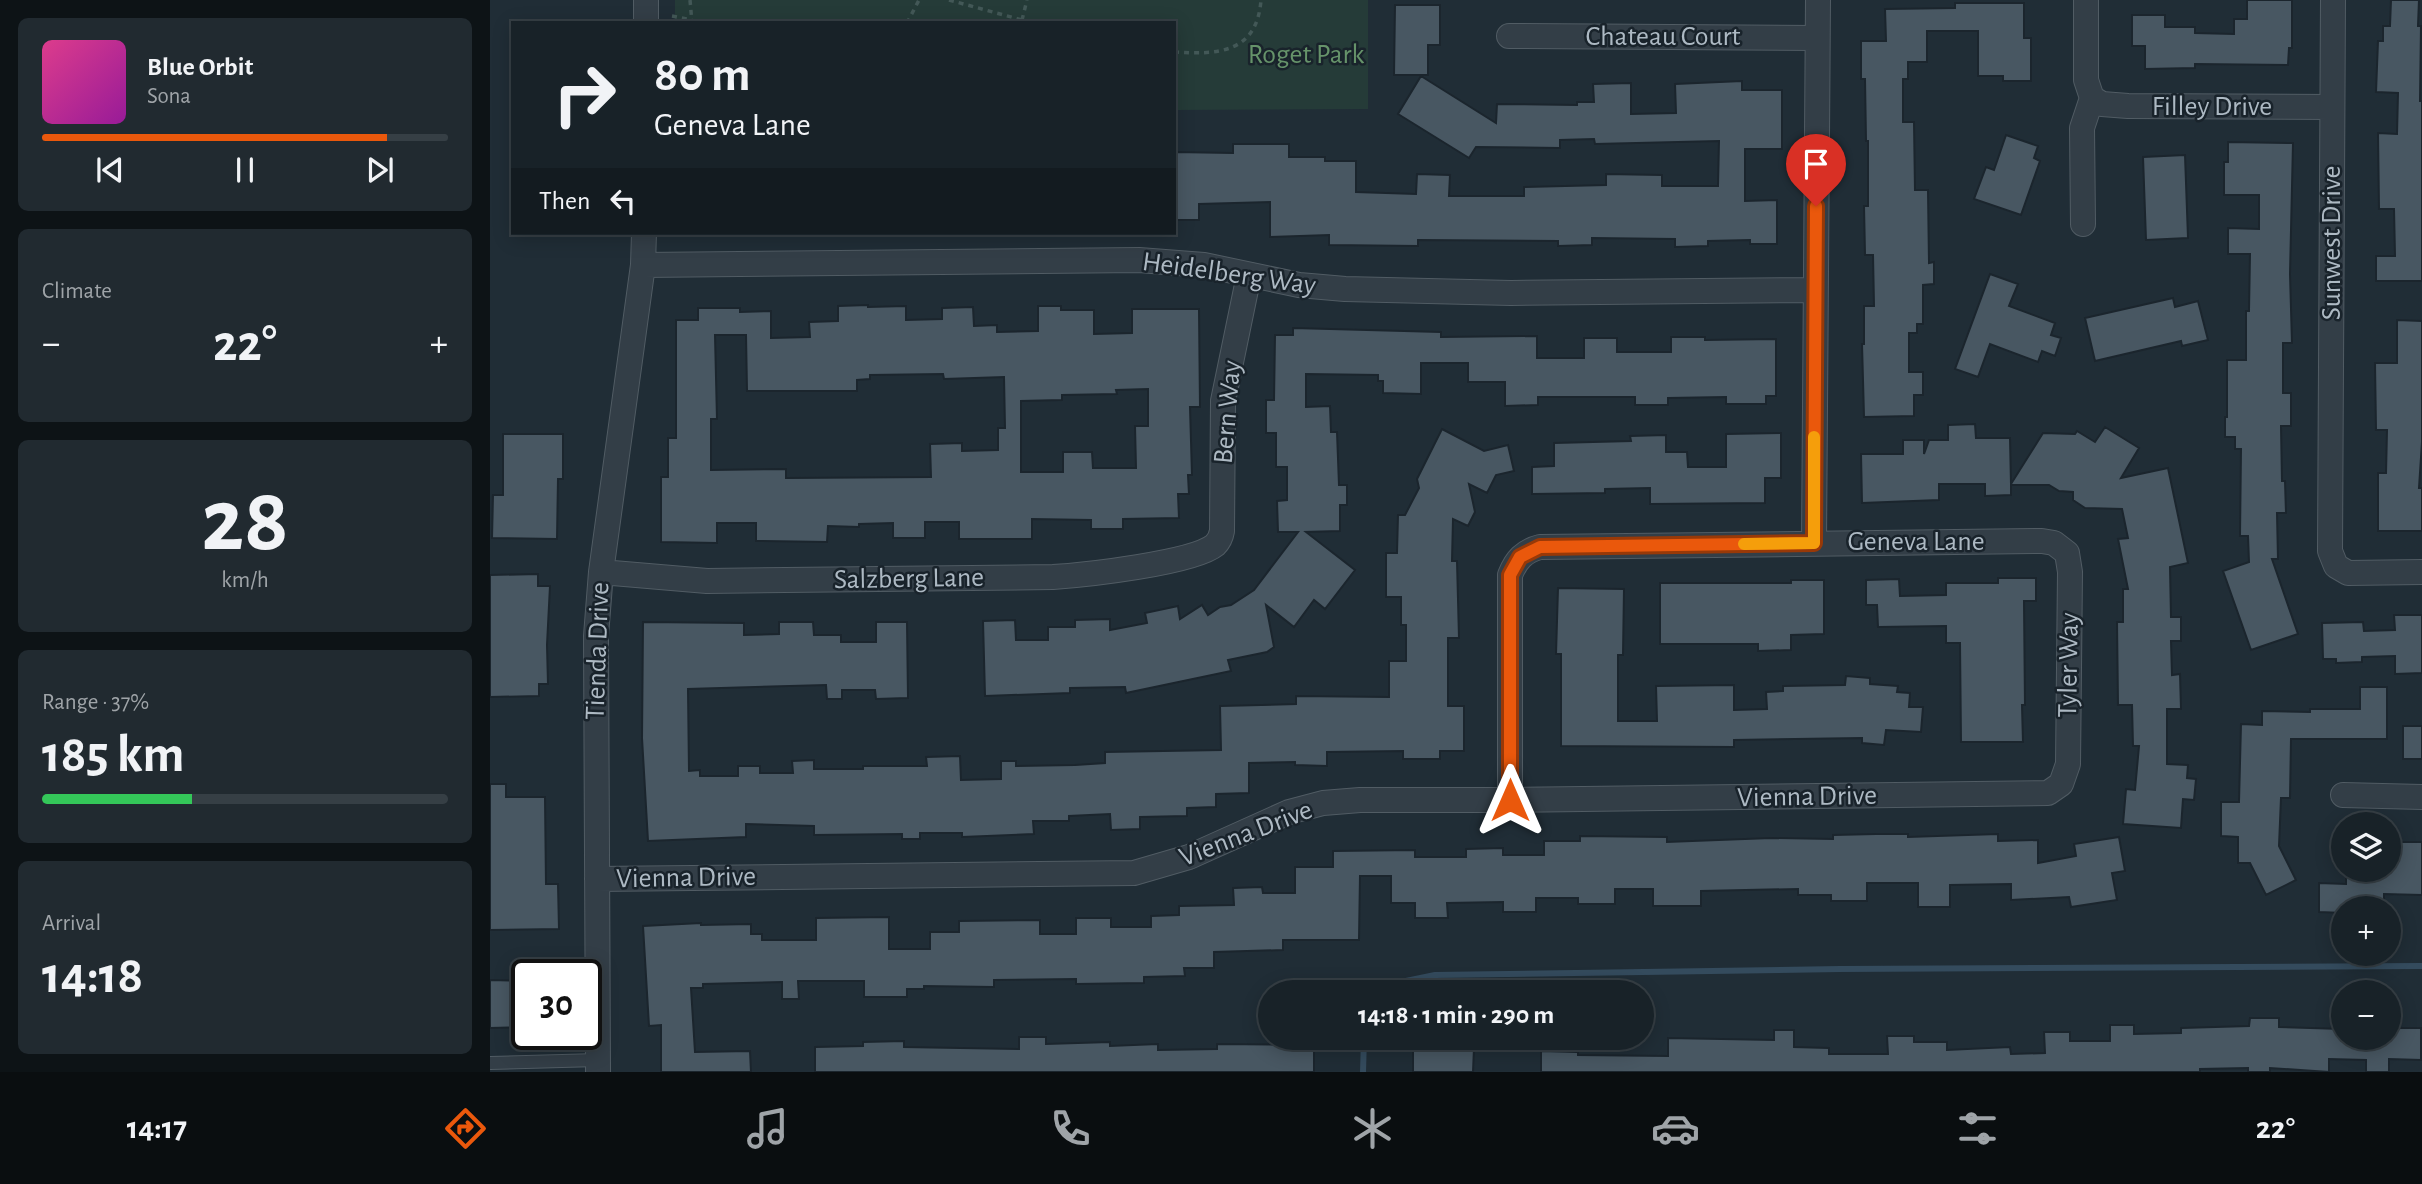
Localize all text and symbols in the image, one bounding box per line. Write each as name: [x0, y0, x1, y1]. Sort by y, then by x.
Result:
street label: Chateau Court: [1585, 23, 1741, 51]
park label: Roget Park: [1248, 41, 1365, 69]
icon: right: [539, 49, 630, 140]
text: 80 m: [654, 51, 751, 100]
text: Blue Orbit: [147, 54, 253, 80]
text: Sona: [147, 85, 191, 108]
street label: Filley Drive: [2152, 93, 2272, 121]
text: Geneva Lane: [654, 109, 811, 141]
pin: [1786, 134, 1846, 206]
icon: arrive: [1797, 145, 1835, 183]
icon: previous: [91, 151, 129, 189]
icon: pause: [226, 151, 264, 189]
icon: next: [361, 151, 399, 189]
street label: Sunwest Drive: [2318, 166, 2346, 320]
icon: left: [604, 182, 642, 220]
text: Then: [539, 188, 590, 214]
street label: Heidelberg Way: [1140, 248, 1318, 300]
text: Climate: [42, 280, 112, 303]
text: 22°: [213, 318, 277, 370]
text: −: [42, 325, 60, 363]
text: +: [430, 325, 448, 363]
street label: Bern Way: [1210, 359, 1246, 465]
text: 28: [201, 476, 289, 567]
street label: Geneva Lane: [1847, 528, 1985, 556]
street label: Salzberg Lane: [834, 564, 984, 594]
text: km/h: [221, 569, 269, 592]
street label: Tienda Drive: [582, 581, 614, 721]
street label: Tyler Way: [2054, 612, 2084, 718]
text: Range · 37%: [42, 691, 149, 714]
text: 185 km: [42, 729, 184, 781]
position arrow: [1473, 763, 1547, 837]
street label: Vienna Drive: [1737, 782, 1877, 812]
street label: Vienna Drive: [1176, 796, 1316, 872]
map controls: [2331, 812, 2401, 1050]
button: layers: [2331, 812, 2401, 882]
street label: Vienna Drive: [616, 863, 756, 893]
button: +: [2331, 896, 2401, 966]
text: Arrival: [42, 912, 101, 935]
text: 14:18: [42, 950, 143, 1002]
speed limit sign: 30: [511, 959, 602, 1050]
button: −: [2331, 980, 2401, 1050]
text: 14:18 · 1 min · 290 m: [1358, 1002, 1554, 1028]
icon: directions: [441, 1104, 490, 1153]
icon: music: [743, 1104, 792, 1153]
icon: phone: [1046, 1104, 1095, 1153]
icon: climate: [1348, 1104, 1397, 1153]
icon: car: [1651, 1104, 1700, 1153]
icon: filters: [1953, 1104, 2002, 1153]
text: 14:17: [127, 1112, 187, 1144]
text: 22°: [2256, 1112, 2295, 1144]

